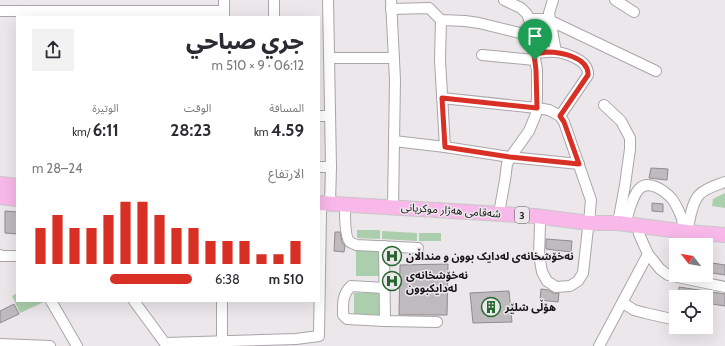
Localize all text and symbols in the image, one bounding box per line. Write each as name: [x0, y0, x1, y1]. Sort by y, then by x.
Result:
pin: [518, 19, 552, 60]
icon: arrive: [524, 25, 546, 47]
text: جري صباحي: [186, 28, 304, 55]
button: share: [32, 29, 74, 71]
text: 06:12 · 9 × 510 m: [212, 57, 304, 73]
text: الوتيرة: [92, 101, 119, 115]
text: الوقت: [184, 101, 211, 115]
text: المسافة: [269, 101, 304, 115]
text: 6:11: [93, 120, 119, 140]
text: 28:23: [170, 120, 211, 140]
text: 4.59: [271, 120, 304, 140]
text: /km: [72, 125, 93, 139]
text: km: [254, 125, 271, 139]
text: 24–28 m: [32, 160, 82, 176]
text: الارتفاع: [268, 165, 304, 181]
street label: شەقامی ھەژار موکریانی: [401, 200, 502, 221]
road number: 3: [515, 207, 529, 223]
north arrow: [669, 238, 713, 282]
map controls: [669, 238, 713, 334]
hospital icon: نەخۆشخانەی لەدایک بوون و منداڵان: [381, 245, 403, 267]
place label: نەخۆشخانەی لەدایک بوون و منداڵان: [406, 248, 574, 263]
place label: نەخۆشخانەی لەدایکبوون: [406, 268, 468, 295]
hospital icon: نەخۆشخانەی لەدایکبوون: [381, 270, 403, 292]
text: 6:38: [215, 271, 240, 287]
text: 510 m: [269, 271, 304, 287]
button: locate: [669, 290, 713, 334]
building icon: هۆڵی شلێر: [480, 296, 502, 318]
place label: هۆڵی شلێر: [504, 299, 556, 314]

